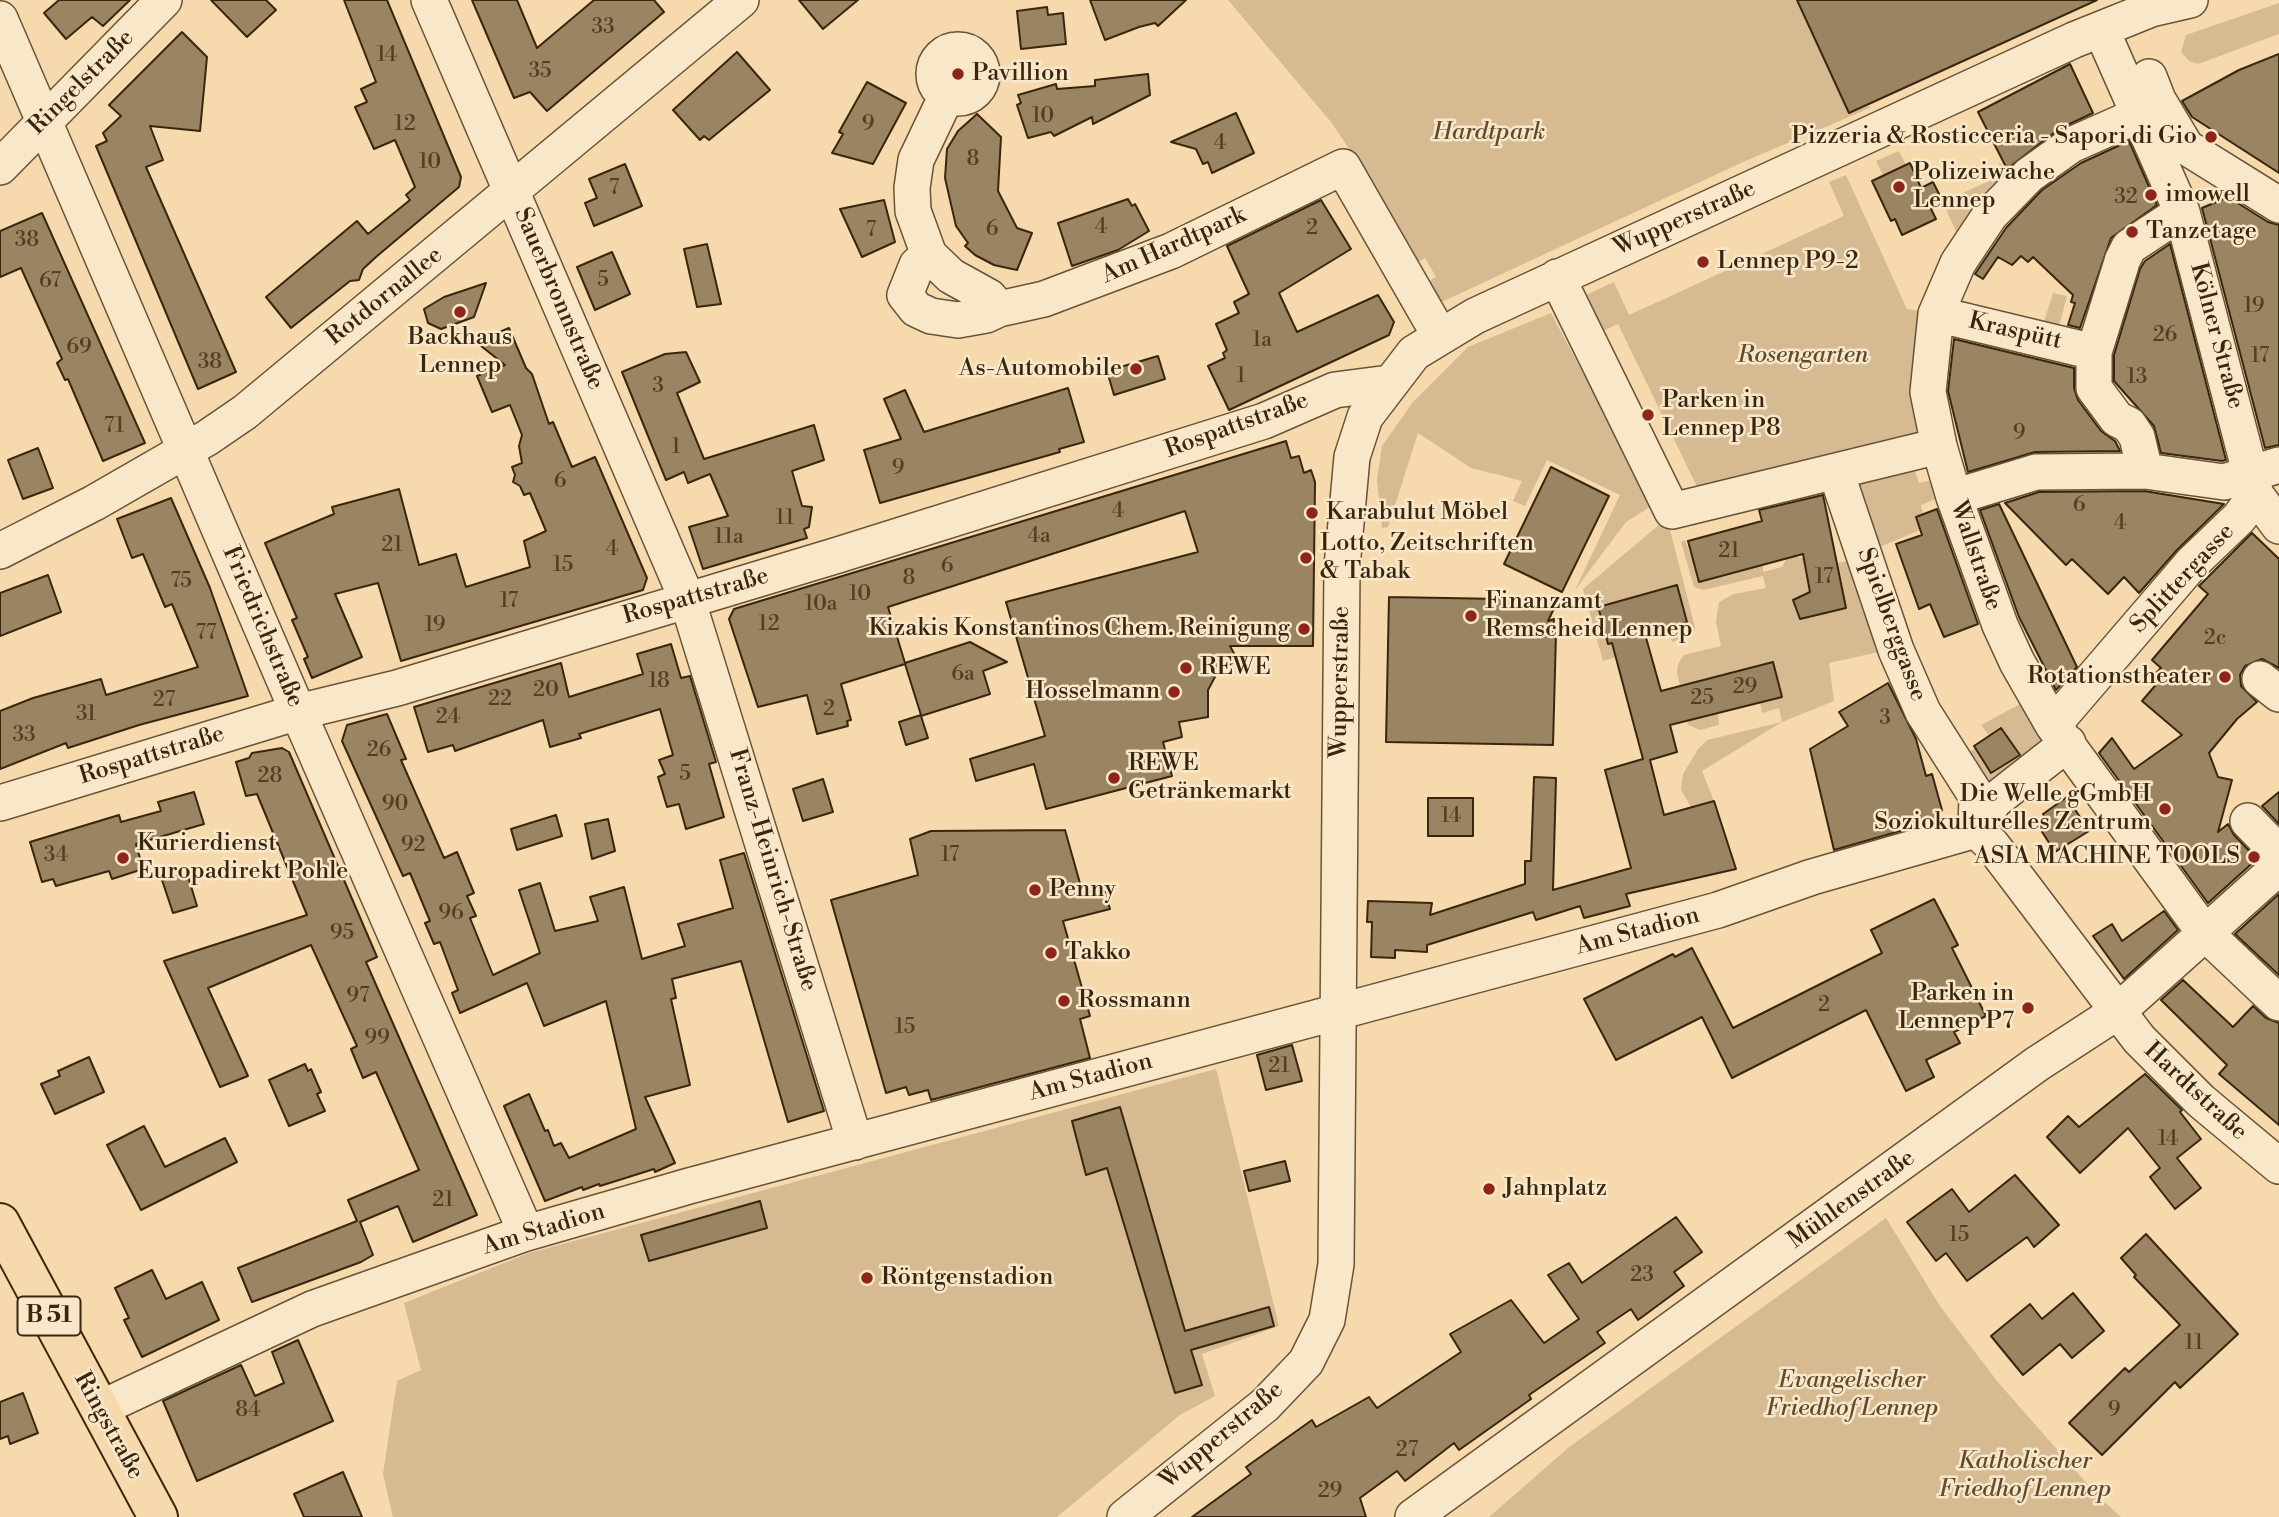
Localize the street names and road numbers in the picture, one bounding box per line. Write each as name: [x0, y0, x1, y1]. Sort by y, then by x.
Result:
street label: Ringelstraße: [23, 24, 141, 142]
street label: Wupperstraße: [1610, 175, 1760, 263]
street label: Am Hardtpark: [1097, 201, 1251, 291]
street label: Sauerbronnstraße: [507, 204, 609, 394]
street label: Rotdornallee: [321, 241, 449, 353]
street label: Kölner Straße: [2183, 260, 2249, 412]
street label: Kraspütt: [1965, 307, 2065, 357]
street label: Rospattstraße: [1161, 387, 1313, 465]
street label: Wallstraße: [1943, 498, 2007, 614]
street label: Splittergasse: [2125, 518, 2241, 640]
street label: Friedrichstraße: [215, 542, 309, 712]
street label: Spielberggasse: [1850, 544, 1932, 706]
street label: Rospattstraße: [620, 562, 772, 632]
street label: Wupperstraße: [1325, 606, 1357, 758]
street label: Rospattstraße: [76, 720, 228, 792]
street label: Franz-Heinrich-Straße: [721, 745, 823, 995]
street label: Am Stadion: [1573, 902, 1703, 962]
street label: Hardtstraße: [2137, 1037, 2253, 1147]
street label: Am Stadion: [1026, 1048, 1156, 1108]
street label: Mühlenstraße: [1783, 1144, 1921, 1256]
street label: Am Stadion: [479, 1198, 609, 1262]
road number: B 51: [18, 1296, 80, 1336]
street label: Ringstraße: [67, 1367, 149, 1485]
street label: Wupperstraße: [1154, 1376, 1290, 1496]

